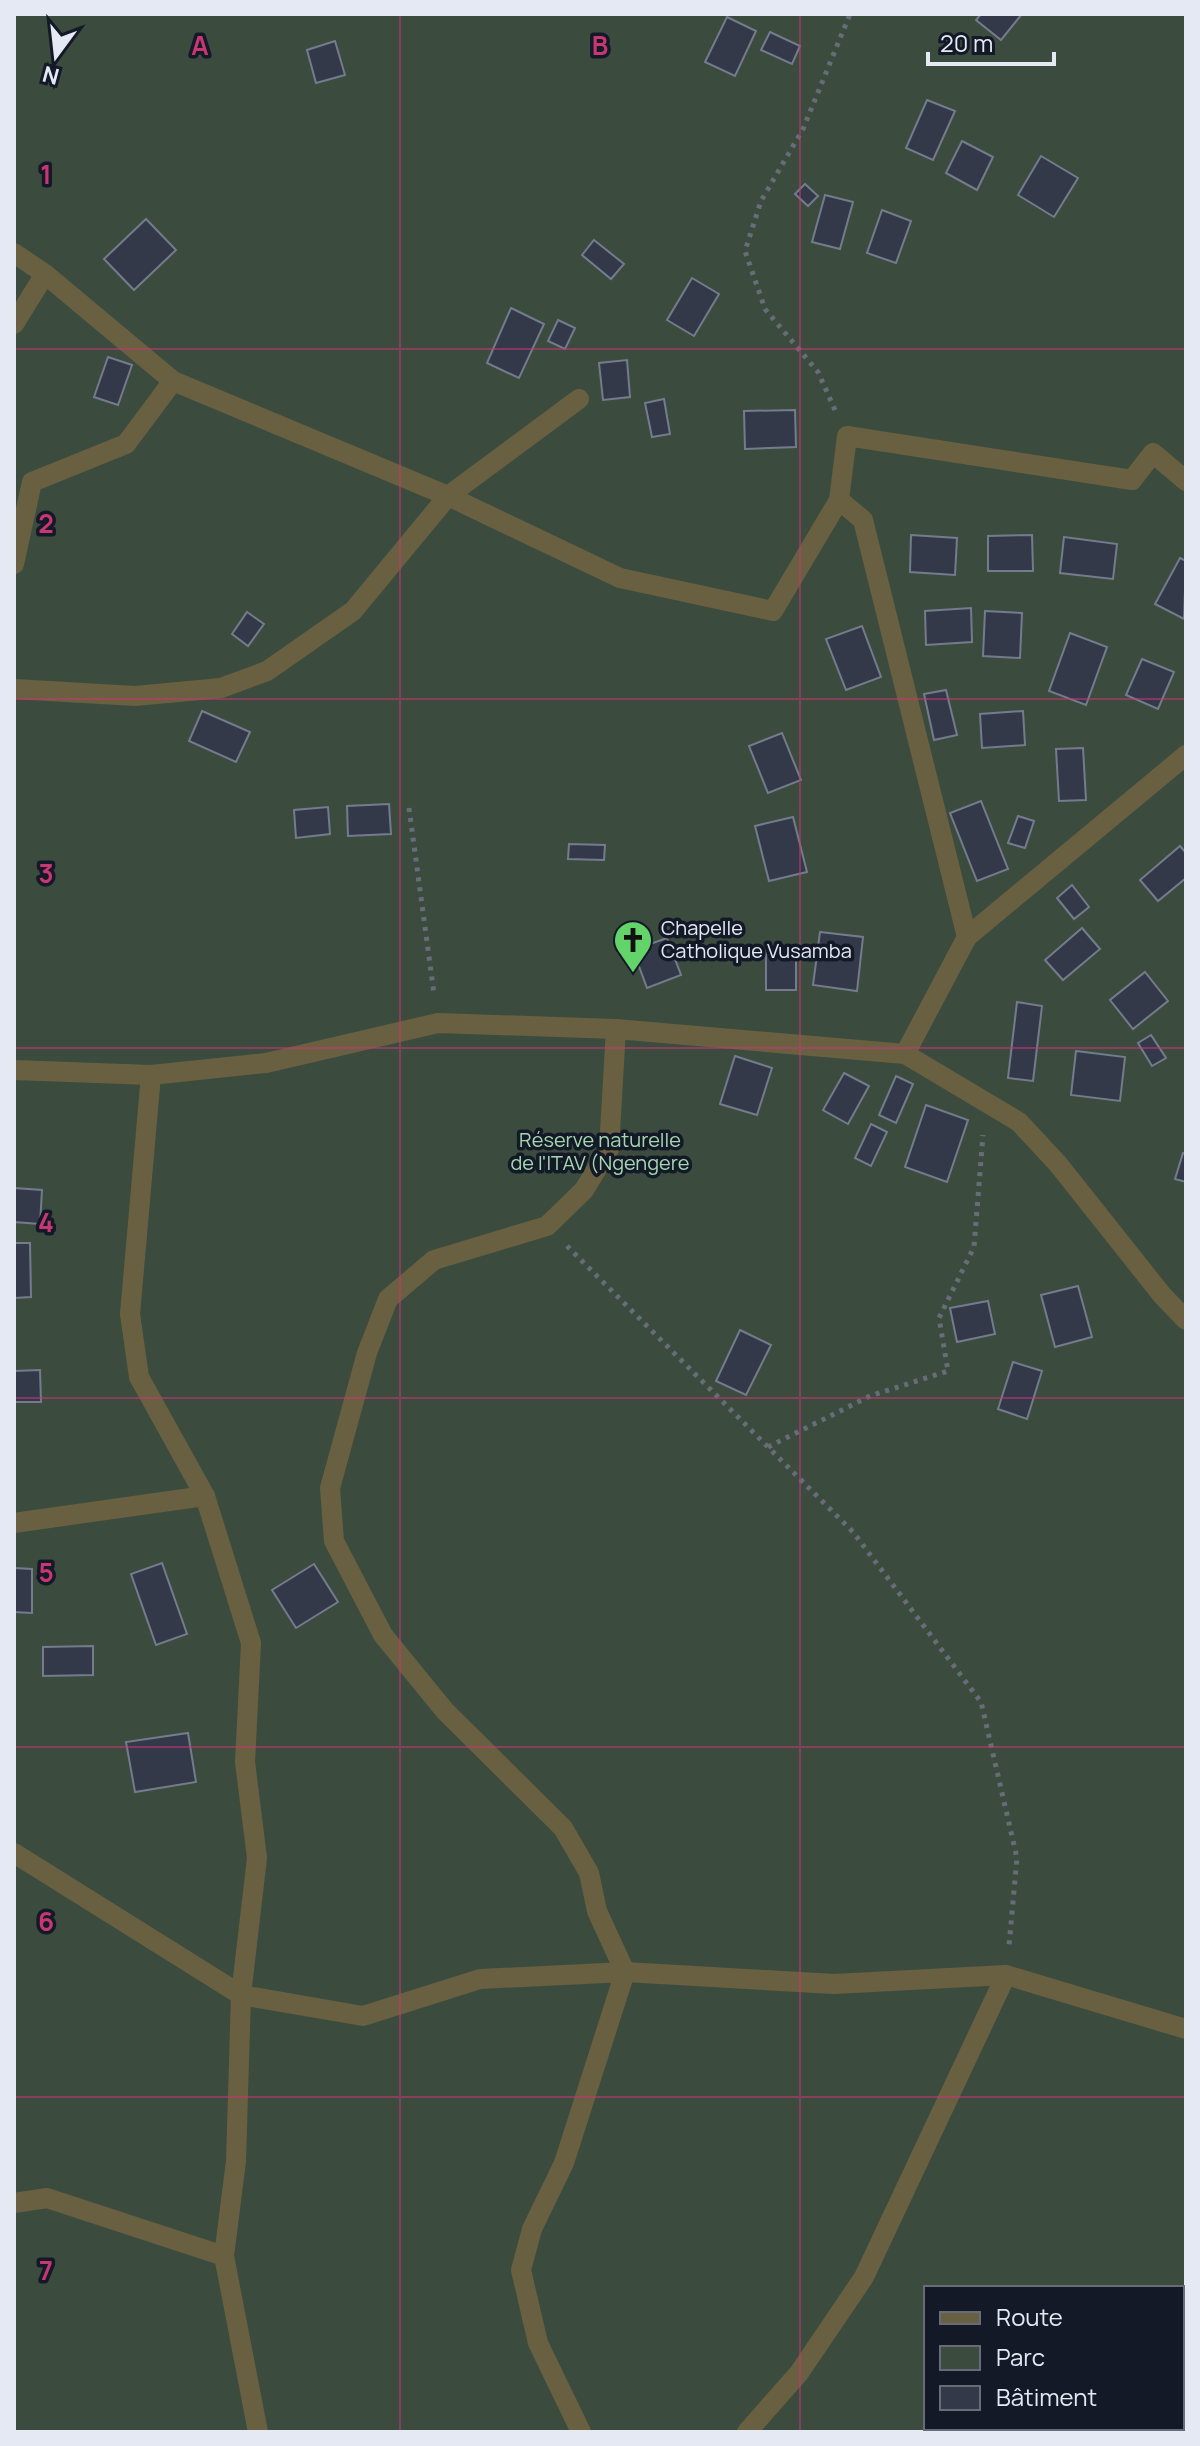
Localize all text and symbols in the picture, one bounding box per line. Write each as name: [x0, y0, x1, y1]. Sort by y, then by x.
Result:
north arrow: [16, 16, 96, 96]
scale bar: [928, 16, 1054, 66]
text: 20 m: [940, 26, 993, 59]
text: A: [191, 27, 209, 63]
text: B: [592, 27, 608, 63]
text: N: [39, 59, 62, 92]
text: 1: [40, 156, 52, 192]
text: 2: [38, 505, 54, 541]
text: 3: [38, 855, 54, 891]
place label: Chapelle Catholique Vusamba: [661, 914, 852, 964]
church icon: Chapelle Catholique Vusamba: [612, 919, 654, 974]
park label: Réserve naturelle de l'ITAV (Ngengere: [511, 1126, 689, 1176]
text: 4: [38, 1204, 54, 1240]
text: 5: [38, 1554, 54, 1590]
text: 6: [38, 1903, 54, 1939]
text: 7: [39, 2252, 53, 2288]
legend: [924, 2286, 1184, 2430]
text: Route: [996, 2300, 1063, 2333]
text: Parc: [996, 2340, 1045, 2373]
text: Bâtiment: [996, 2380, 1097, 2413]

